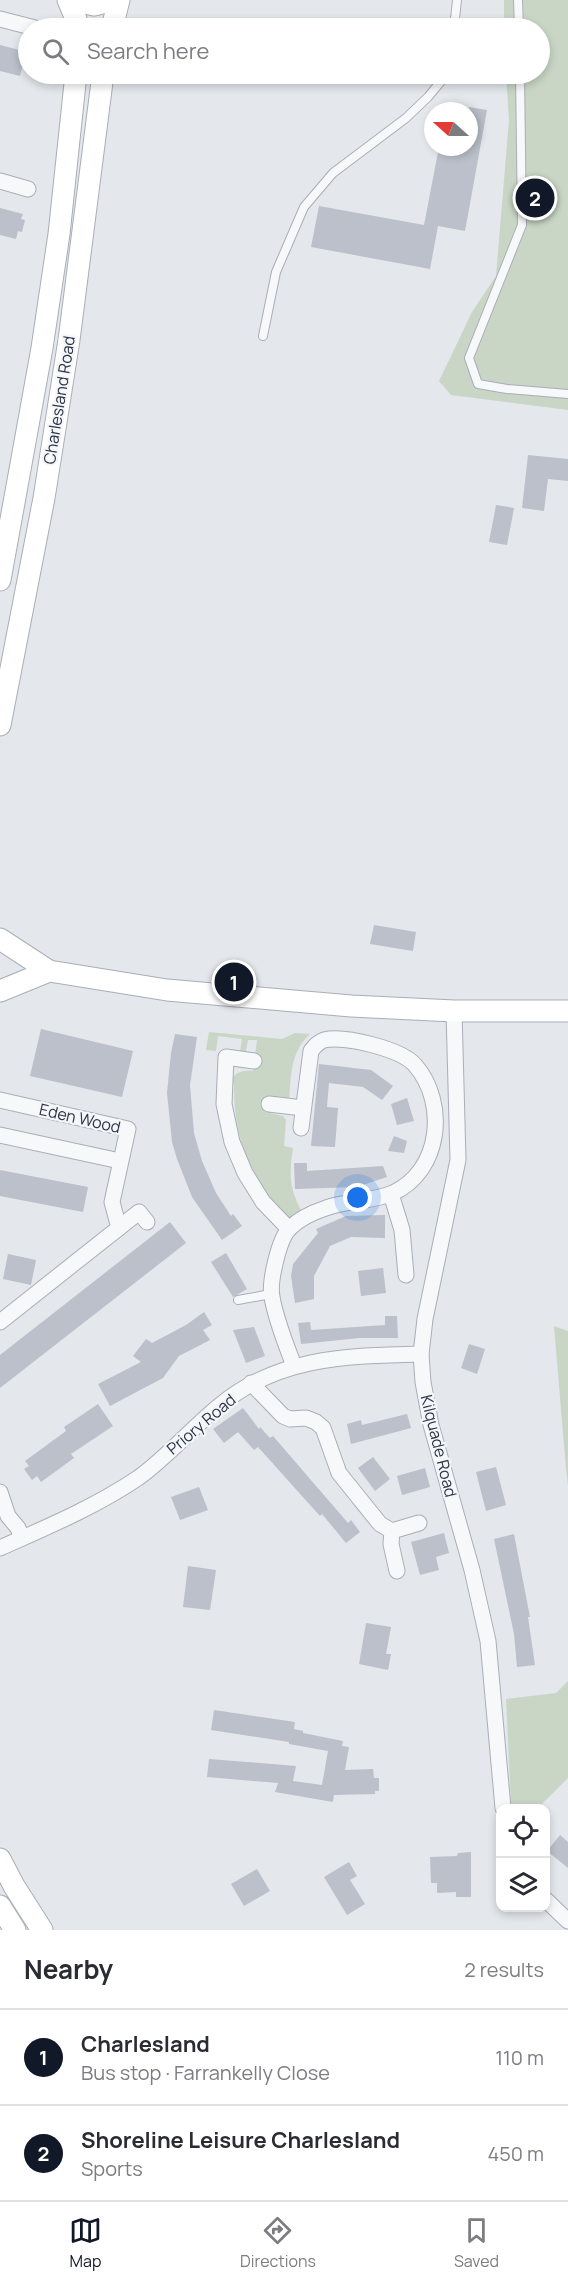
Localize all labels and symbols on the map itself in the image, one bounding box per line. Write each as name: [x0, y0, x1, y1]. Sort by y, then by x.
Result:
north arrow: [424, 102, 478, 156]
pin: 2: [516, 176, 554, 220]
street label: Charlesland Road: [38, 334, 80, 466]
pin: 1: [214, 960, 254, 1004]
street label: Eden Wood: [37, 1098, 123, 1138]
your location: [343, 1183, 372, 1212]
street label: Priory Road: [162, 1389, 240, 1459]
street label: Kilquade Road: [416, 1392, 462, 1500]

